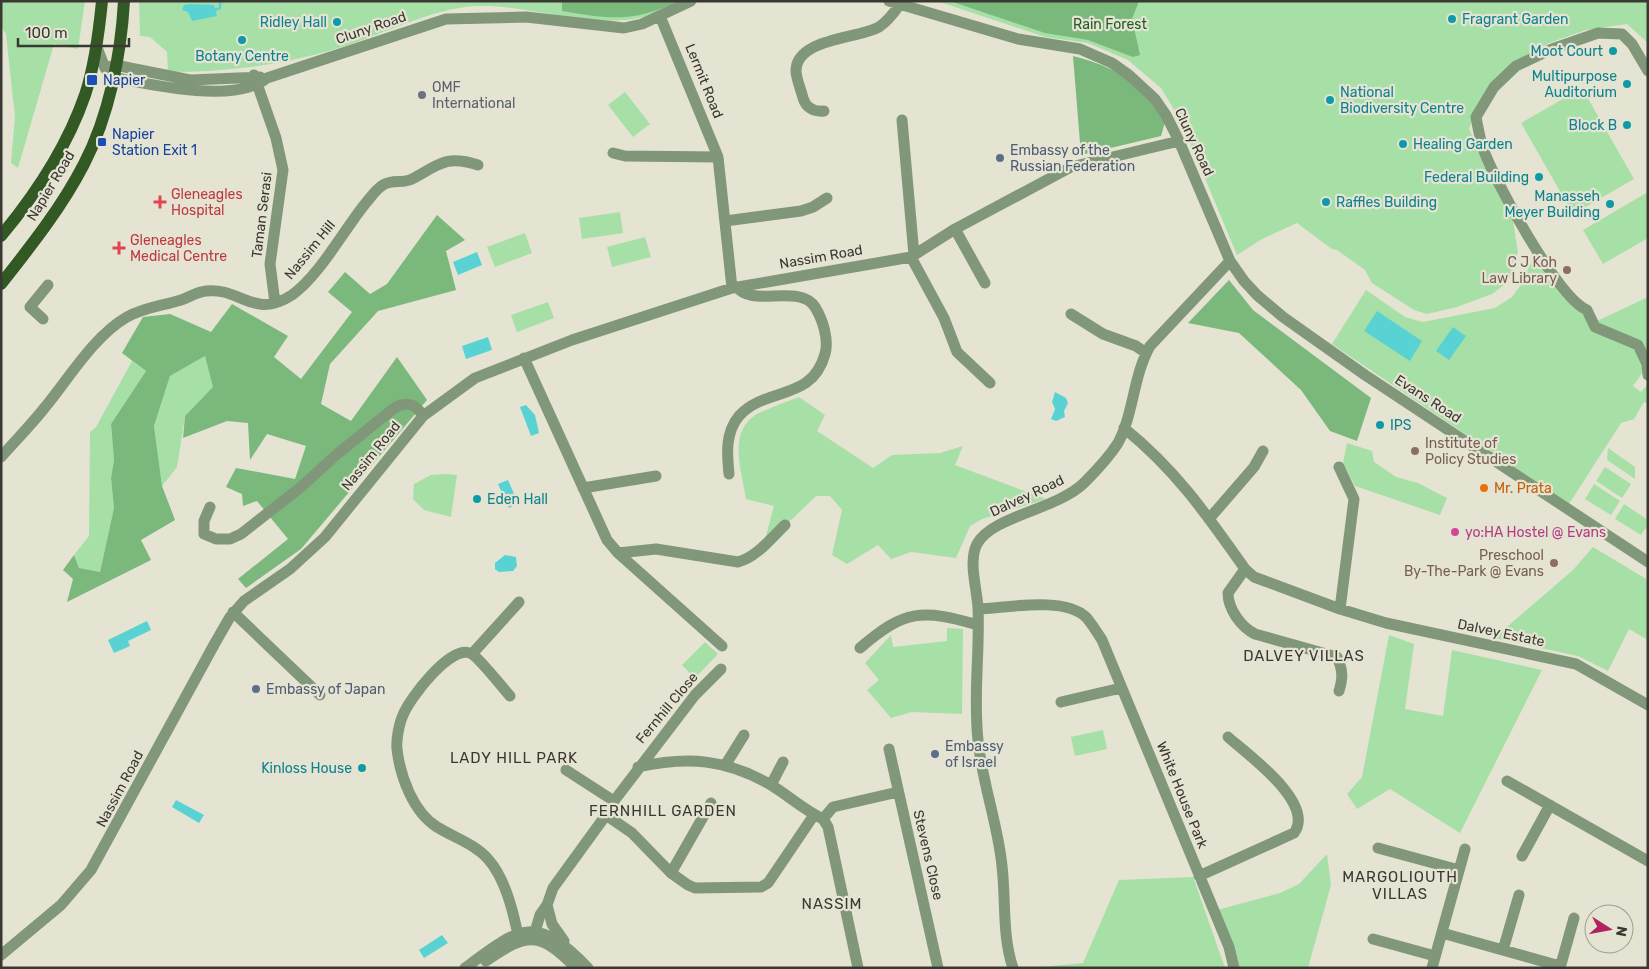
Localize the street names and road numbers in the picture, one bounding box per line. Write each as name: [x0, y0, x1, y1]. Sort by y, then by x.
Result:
street label: Cluny Road: [334, 8, 408, 48]
street label: Lermit Road: [681, 41, 727, 121]
street label: Cluny Road: [1171, 105, 1217, 179]
street label: Napier Road: [23, 148, 79, 224]
street label: Taman Serasi: [248, 171, 276, 259]
street label: Nassim Hill: [281, 217, 339, 283]
street label: Nassim Road: [778, 241, 864, 273]
street label: Evans Road: [1392, 371, 1464, 427]
street label: Nassim Road: [338, 418, 404, 494]
street label: Dalvey Road: [987, 471, 1067, 521]
street label: Dalvey Estate: [1456, 615, 1546, 651]
street label: Fernhill Close: [632, 669, 702, 747]
street label: White House Park: [1153, 739, 1211, 852]
street label: Nassim Road: [93, 748, 147, 830]
street label: Stevens Close: [909, 808, 947, 902]

